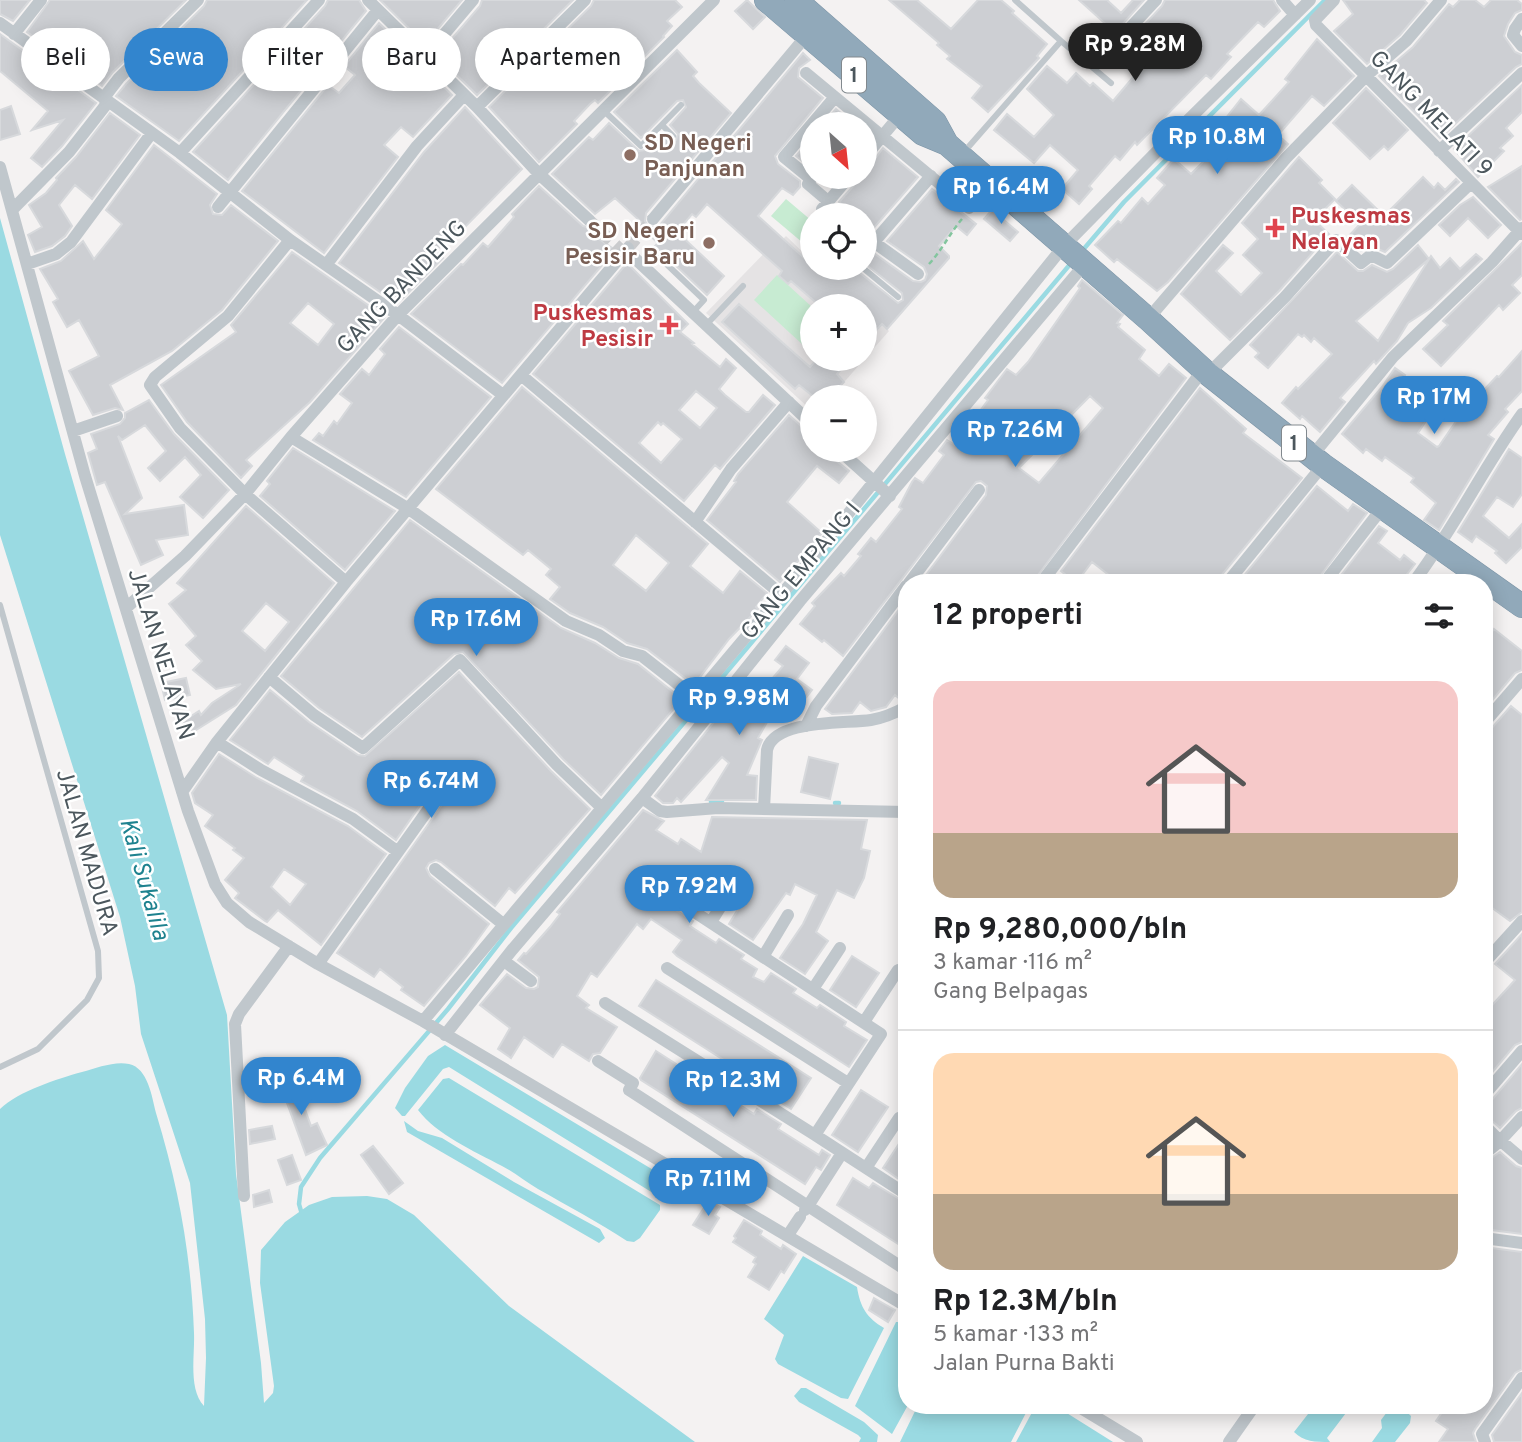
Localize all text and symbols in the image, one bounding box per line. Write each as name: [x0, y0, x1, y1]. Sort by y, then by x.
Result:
pin: Rp 9.28M: [1063, 24, 1207, 83]
chip: Beli: [21, 28, 110, 91]
chip: Sewa: [124, 28, 228, 91]
chip: Filter: [242, 28, 348, 91]
chip: Baru: [362, 28, 461, 91]
chip: Apartemen: [475, 28, 645, 91]
text: Rp 9.28M: [1084, 31, 1186, 60]
street label: GANG MELATI 9: [1362, 45, 1498, 184]
road number: 1: [842, 57, 866, 92]
north arrow: [800, 112, 877, 189]
map controls: [800, 112, 877, 462]
pin: Rp 10.8M: [1145, 116, 1289, 176]
text: Rp 10.8M: [1168, 124, 1266, 153]
place label: SD Negeri Panjunan: [644, 130, 752, 185]
marker: SD Negeri Panjunan: [622, 147, 638, 163]
pin: Rp 16.4M: [929, 166, 1073, 226]
text: Rp 16.4M: [952, 174, 1050, 203]
button: locate: [800, 203, 877, 280]
place label: Puskesmas Nelayan: [1291, 203, 1411, 258]
street label: GANG BANDENG: [332, 215, 474, 361]
place label: SD Negeri Pesisir Baru: [565, 218, 695, 273]
marker: Puskesmas Nelayan: [1265, 218, 1285, 238]
marker: SD Negeri Pesisir Baru: [701, 235, 717, 251]
button: +: [800, 294, 877, 371]
place label: Puskesmas Pesisir: [533, 300, 653, 355]
marker: Puskesmas Pesisir: [659, 315, 679, 335]
pin: Rp 17M: [1377, 376, 1491, 436]
text: Rp 17M: [1397, 384, 1471, 413]
button: −: [800, 385, 877, 462]
pin: Rp 7.26M: [943, 410, 1087, 469]
text: Rp 7.26M: [967, 417, 1063, 446]
road number: 1: [1282, 426, 1306, 460]
street label: GANG EMPANG I: [736, 497, 868, 647]
street label: JALAN NELAYAN: [120, 566, 199, 744]
icon: filters: [1420, 597, 1458, 635]
pin: Rp 17.6M: [404, 598, 548, 658]
text: 12 properti: [933, 598, 1083, 635]
text: Rp 17.6M: [430, 606, 522, 635]
pin: Rp 9.98M: [667, 678, 811, 737]
text: Rp 9.98M: [688, 685, 790, 714]
icon: home: [1133, 726, 1259, 852]
pin: Rp 6.74M: [359, 760, 503, 820]
street label: JALAN MADURA: [48, 766, 123, 939]
text: Rp 6.74M: [383, 768, 479, 797]
water label: Kali Sukalila: [111, 815, 175, 945]
pin: Rp 7.92M: [617, 866, 761, 925]
text: Rp 7.92M: [641, 873, 737, 902]
text: Rp 9,280,000/bln: [933, 912, 1187, 949]
text: 3 kamar · 116 m²: [933, 949, 1092, 978]
text: Gang Belpagas: [933, 978, 1088, 1007]
pin: Rp 6.4M: [236, 1058, 366, 1117]
pin: Rp 12.3M: [661, 1060, 805, 1119]
text: Rp 6.4M: [257, 1065, 345, 1094]
text: Rp 12.3M: [685, 1067, 781, 1096]
icon: home: [1133, 1098, 1259, 1224]
pin: Rp 7.11M: [636, 1158, 780, 1218]
text: Rp 7.11M: [665, 1166, 751, 1195]
text: Rp 12.3M/bln: [933, 1284, 1118, 1321]
text: 5 kamar · 133 m²: [933, 1321, 1098, 1350]
text: Jalan Purna Bakti: [933, 1350, 1115, 1379]

